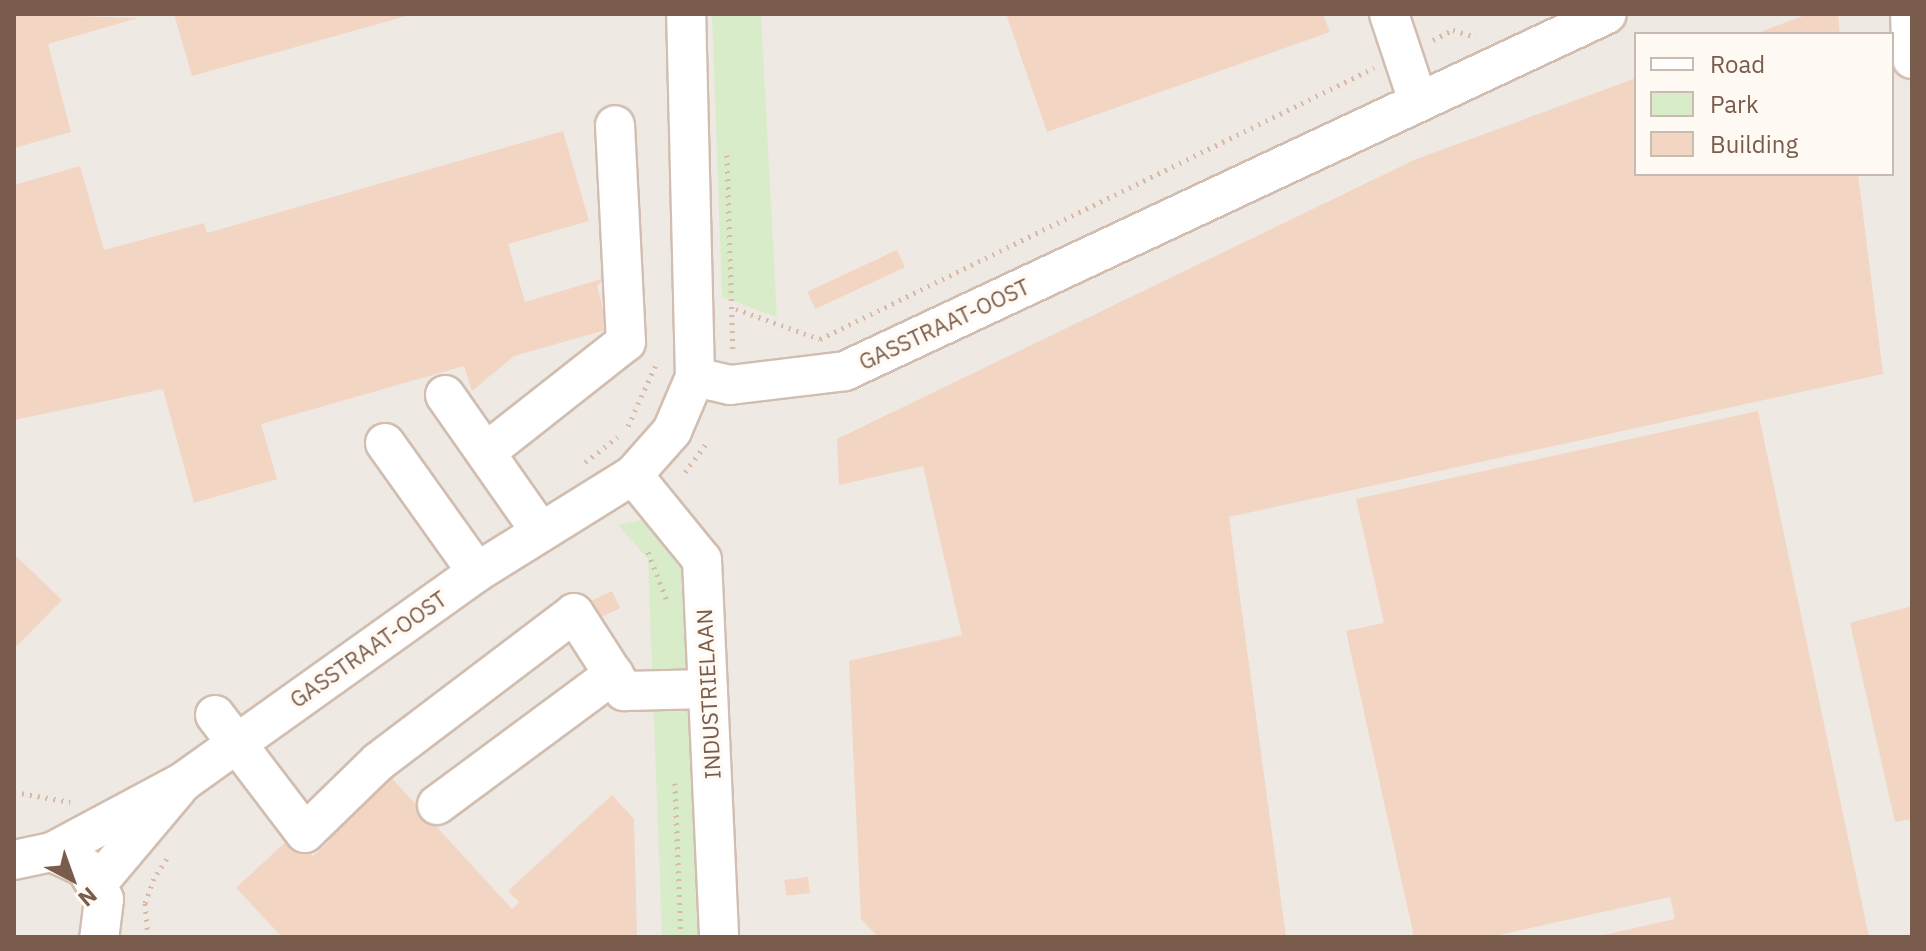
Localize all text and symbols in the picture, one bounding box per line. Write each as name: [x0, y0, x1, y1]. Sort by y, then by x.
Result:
legend: [1634, 32, 1894, 176]
text: Road: [1710, 48, 1765, 80]
text: Park: [1710, 88, 1759, 120]
text: Building: [1710, 128, 1798, 160]
street label: GASSTRAAT-OOST: [855, 273, 1033, 375]
street label: GASSTRAAT-OOST: [285, 585, 451, 713]
street label: INDUSTRIELAAN: [690, 608, 726, 780]
north arrow: [32, 839, 112, 919]
text: N: [73, 881, 104, 914]

